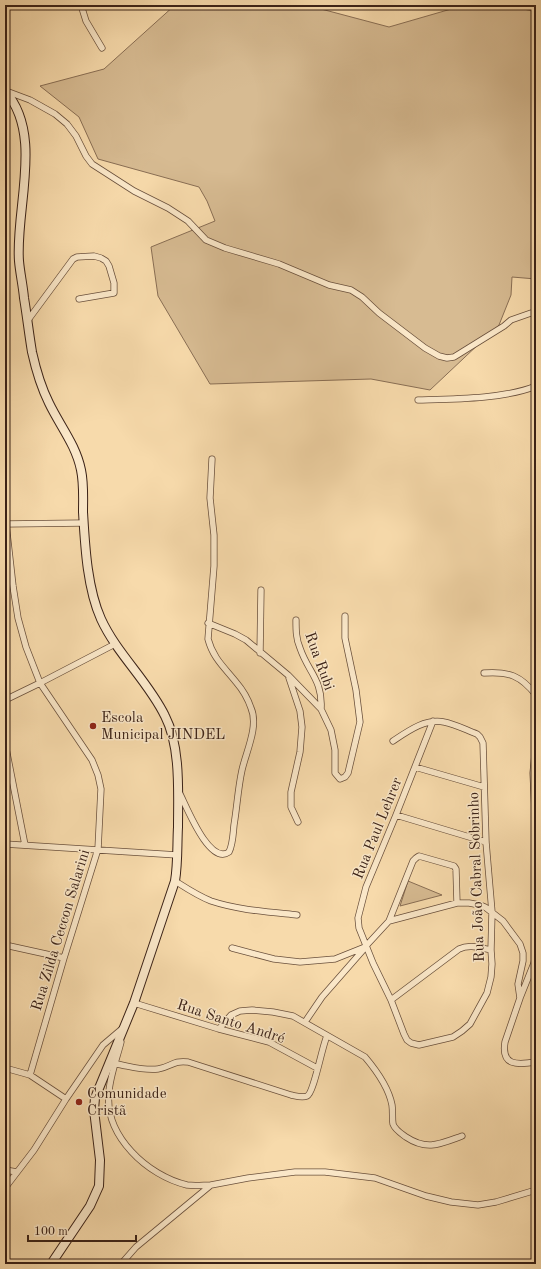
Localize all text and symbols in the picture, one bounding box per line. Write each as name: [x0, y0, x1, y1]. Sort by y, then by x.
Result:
street label: Rua Rubi: [301, 630, 336, 693]
place label: Escola Municipal JINDEL: [101, 711, 225, 743]
marker: Escola Municipal JINDEL: [88, 721, 98, 731]
street label: Rua Paul Lehrer: [351, 776, 406, 881]
street label: Rua João Cabral Sobrinho: [467, 792, 488, 962]
street label: Rua Zilda Ceccon Salarini: [30, 848, 93, 1013]
street label: Rua Santo André: [175, 998, 286, 1047]
place label: Comunidade Cristã: [87, 1087, 167, 1119]
marker: Comunidade Cristã: [74, 1097, 84, 1107]
scale bar: [28, 1217, 136, 1243]
text: 100 m: [34, 1226, 68, 1238]

